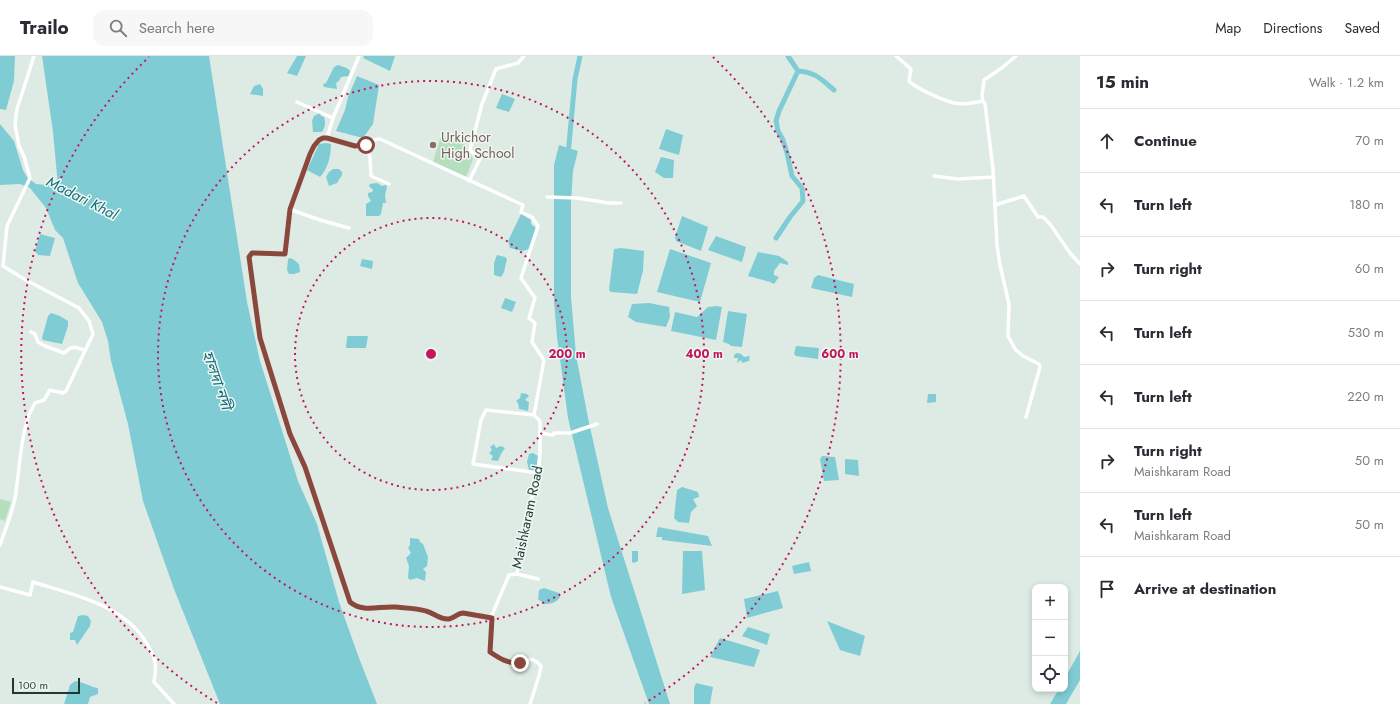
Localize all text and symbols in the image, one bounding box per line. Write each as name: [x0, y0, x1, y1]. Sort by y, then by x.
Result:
search box: [93, 10, 373, 46]
text: Trailo: [20, 14, 69, 41]
icon: search: [107, 17, 129, 39]
text: Search here: [139, 17, 215, 39]
text: Map: [1215, 18, 1241, 38]
text: Directions: [1263, 18, 1323, 38]
text: Saved: [1345, 18, 1380, 38]
text: 15 min: [1096, 70, 1149, 94]
text: Walk · 1.2 km: [1309, 73, 1384, 92]
place label: Urkichor High School: [441, 127, 514, 163]
icon: ahead: [1096, 130, 1118, 152]
text: Continue: [1134, 130, 1197, 152]
text: 70 m: [1355, 131, 1384, 150]
route start: [357, 136, 375, 154]
marker: Urkichor High School: [428, 140, 438, 150]
water label: Madari Khal: [42, 171, 122, 226]
icon: left: [1096, 194, 1118, 216]
text: Turn left: [1134, 194, 1192, 216]
text: 180 m: [1349, 195, 1384, 214]
icon: right: [1096, 258, 1118, 280]
text: Turn right: [1134, 258, 1202, 280]
text: 60 m: [1355, 259, 1384, 278]
icon: left: [1096, 322, 1118, 344]
text: Turn left: [1134, 322, 1192, 344]
text: 530 m: [1348, 323, 1384, 342]
text: 200 m: [548, 345, 586, 363]
text: 400 m: [685, 345, 723, 363]
text: 600 m: [821, 345, 859, 363]
centre of rings: [424, 347, 438, 361]
water label: হালদা নদী: [197, 348, 238, 415]
icon: left: [1096, 386, 1118, 408]
text: Turn left: [1134, 386, 1192, 408]
text: 220 m: [1347, 387, 1384, 406]
text: Turn right: [1134, 440, 1202, 462]
icon: right: [1096, 450, 1118, 472]
text: 50 m: [1355, 451, 1384, 470]
text: Maishkaram Road: [1134, 462, 1231, 481]
street label: Maishkaram Road: [506, 464, 548, 570]
text: Turn left: [1134, 504, 1192, 526]
icon: left: [1096, 514, 1118, 536]
text: 50 m: [1355, 515, 1384, 534]
text: Maishkaram Road: [1134, 526, 1231, 545]
icon: arrive: [1096, 578, 1118, 600]
text: Arrive at destination: [1134, 578, 1276, 600]
map controls: [1032, 584, 1068, 692]
button: +: [1032, 584, 1068, 620]
button: −: [1032, 620, 1068, 656]
route end: [511, 654, 529, 672]
button: locate: [1032, 656, 1068, 692]
scale bar: [12, 676, 80, 695]
text: 100 m: [18, 677, 48, 693]

